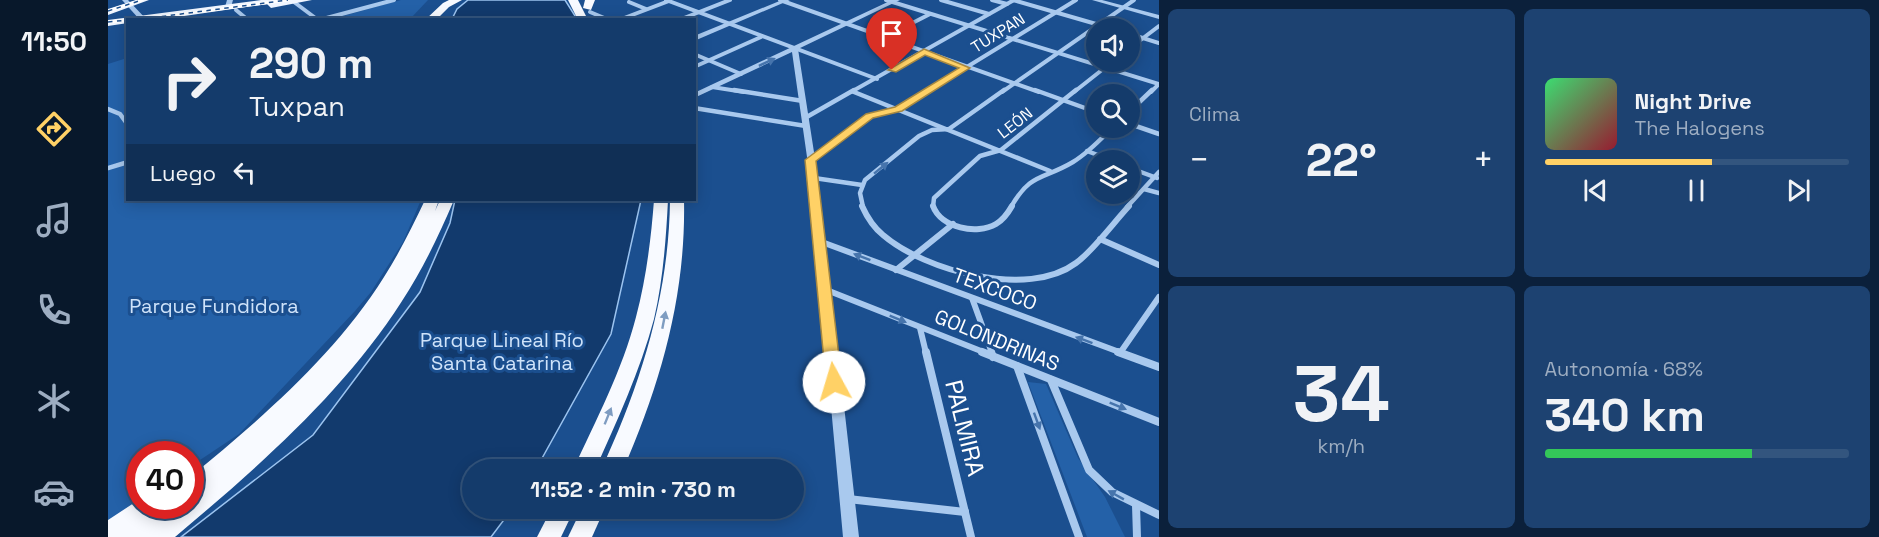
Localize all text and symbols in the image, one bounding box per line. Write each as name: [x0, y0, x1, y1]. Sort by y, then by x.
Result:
pin: [866, 8, 917, 70]
street label: TUXPAN: [967, 8, 1029, 58]
icon: arrive: [875, 17, 908, 50]
map controls: [1086, 18, 1140, 204]
button: sound: [1086, 18, 1140, 72]
text: 11:50: [21, 24, 87, 59]
text: 290 m: [249, 37, 374, 90]
icon: right: [150, 42, 228, 120]
one-way arrow: [758, 57, 776, 67]
button: search: [1086, 84, 1140, 138]
text: Night Drive: [1635, 87, 1752, 115]
text: Tuxpan: [249, 89, 345, 124]
text: Clima: [1189, 101, 1240, 127]
street label: LEÓN: [993, 103, 1037, 143]
icon: directions: [33, 108, 75, 150]
text: The Halogens: [1635, 115, 1765, 141]
text: 22°: [1306, 132, 1377, 189]
text: −: [1189, 139, 1209, 181]
text: +: [1473, 139, 1493, 181]
button: layers: [1086, 150, 1140, 204]
icon: left: [228, 156, 261, 189]
text: Luego: [150, 159, 216, 187]
one-way arrow: [873, 162, 888, 174]
icon: previous: [1579, 174, 1612, 207]
icon: pause: [1680, 174, 1713, 207]
icon: next: [1782, 174, 1815, 207]
icon: music: [33, 199, 75, 241]
one-way arrow: [853, 252, 871, 262]
street label: TEXCOCO: [949, 262, 1041, 316]
icon: phone: [33, 289, 75, 331]
park label: Parque Fundidora: [129, 293, 299, 319]
street label: GOLONDRINAS: [931, 303, 1063, 377]
one-way arrow: [660, 311, 669, 330]
one-way arrow: [889, 314, 907, 324]
park label: Parque Lineal Río Santa Catarina: [420, 327, 584, 376]
one-way arrow: [1075, 335, 1093, 345]
text: 34: [1293, 344, 1390, 444]
position arrow: [802, 350, 866, 414]
text: Autonomía · 68%: [1545, 356, 1703, 382]
street label: PALMIRA: [938, 377, 992, 479]
icon: climate: [33, 380, 75, 422]
text: 340 km: [1545, 387, 1705, 444]
one-way arrow: [1109, 402, 1127, 411]
one-way arrow: [604, 407, 613, 425]
one-way arrow: [1032, 412, 1042, 430]
text: km/h: [1317, 433, 1365, 459]
speed limit sign: 40: [126, 441, 204, 519]
icon: car: [33, 471, 75, 513]
text: 11:52 · 2 min · 730 m: [530, 475, 736, 503]
one-way arrow: [1107, 490, 1124, 500]

